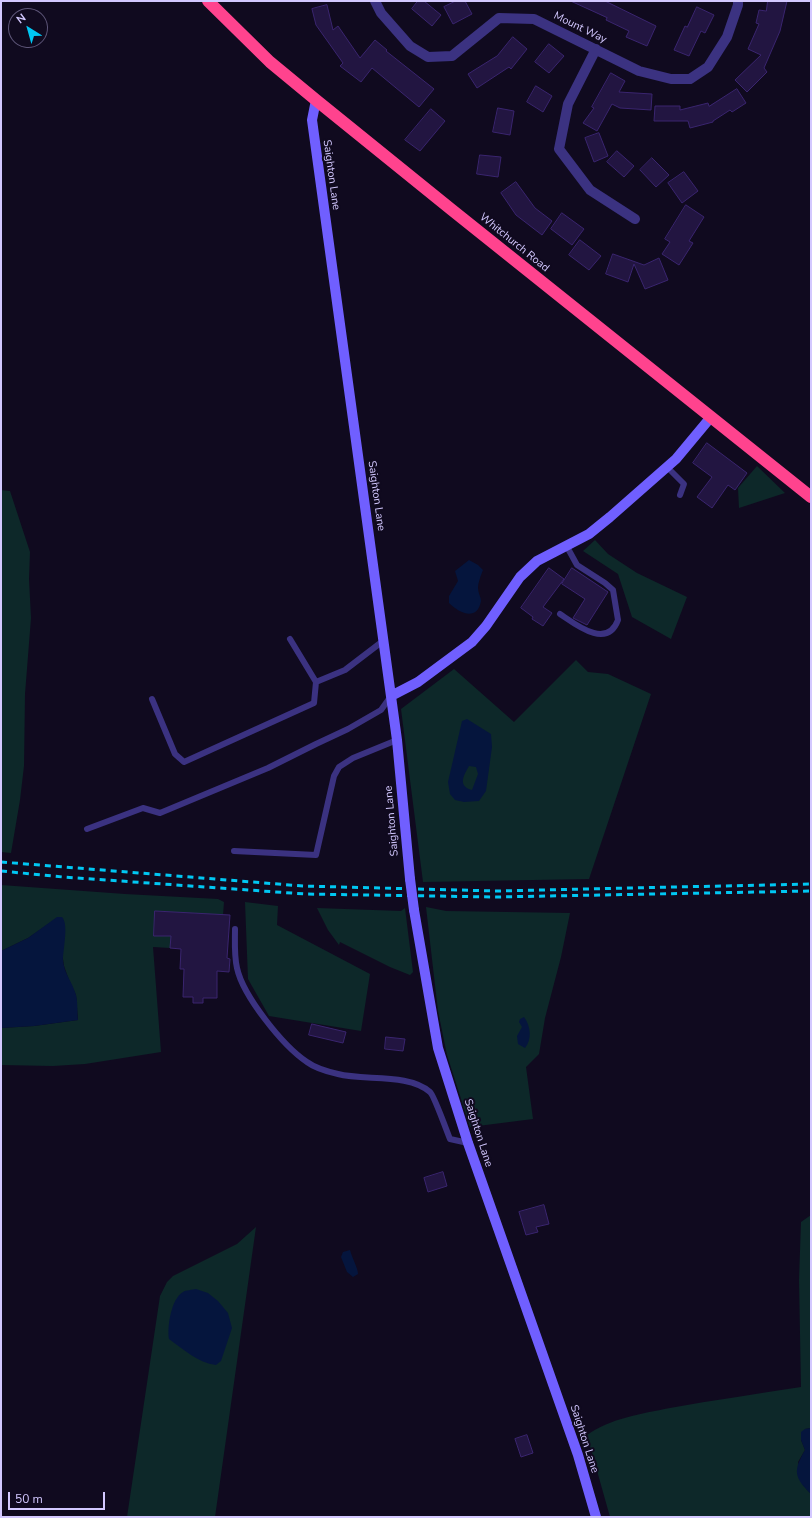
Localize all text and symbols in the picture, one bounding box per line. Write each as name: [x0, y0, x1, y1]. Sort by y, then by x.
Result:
north arrow: [8, 8, 48, 48]
street label: Mount Way: [551, 9, 609, 47]
text: N: [13, 10, 29, 27]
street label: Saighton Lane: [320, 139, 342, 211]
street label: Whitchurch Road: [476, 211, 552, 275]
street label: Saighton Lane: [365, 460, 387, 532]
street label: Saighton Lane: [382, 785, 402, 857]
street label: Saighton Lane: [461, 1097, 495, 1169]
street label: Saighton Lane: [567, 1403, 601, 1475]
scale bar: [10, 1484, 107, 1510]
text: 50 m: [15, 1491, 43, 1507]

